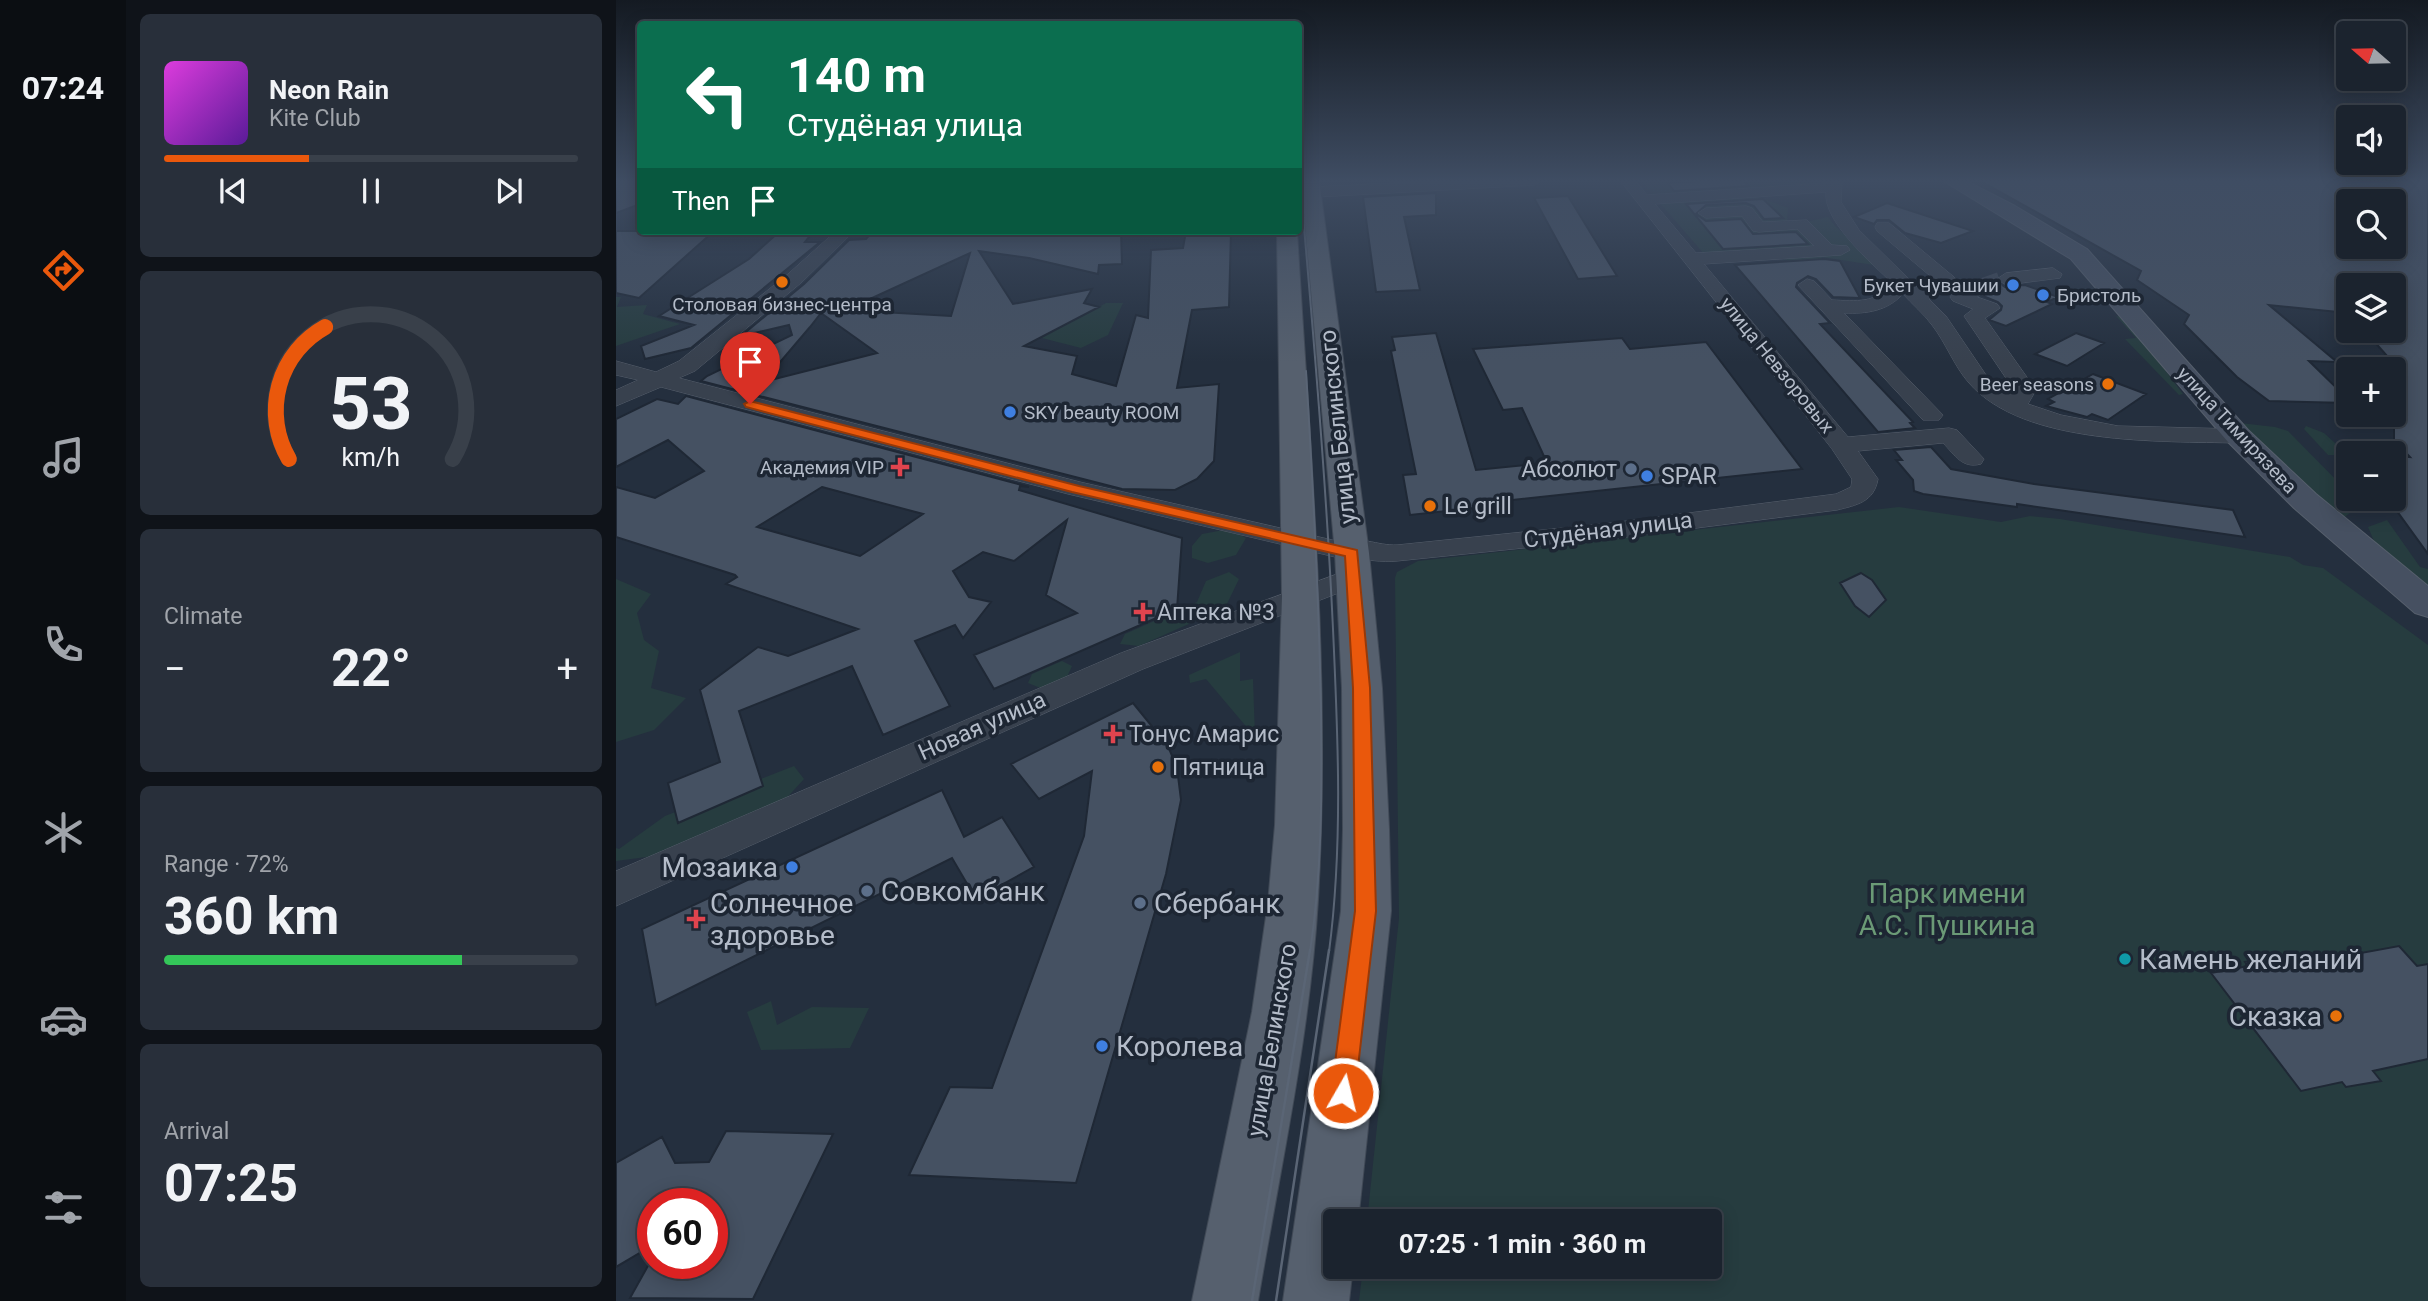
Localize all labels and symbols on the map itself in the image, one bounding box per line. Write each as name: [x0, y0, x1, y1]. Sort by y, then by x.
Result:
north arrow: [2336, 21, 2406, 91]
marker: Столовая бизнес-центра: [774, 274, 790, 290]
place label: Букет Чувашии: [1864, 274, 1999, 297]
marker: Букет Чувашии: [2005, 277, 2021, 293]
place label: Бристоль: [2057, 284, 2141, 307]
marker: Бристоль: [2035, 287, 2051, 303]
street label: улица Невзоровых: [1715, 292, 1839, 438]
place label: Столовая бизнес-центра: [672, 293, 892, 316]
street label: улица Белинского: [1314, 328, 1362, 526]
pin: [720, 332, 780, 404]
street label: улица Тимирязева: [2172, 362, 2302, 498]
place label: Beer seasons: [1980, 373, 2094, 396]
marker: Beer seasons: [2100, 376, 2116, 392]
place label: SKY beauty ROOM: [1024, 401, 1179, 424]
marker: SKY beauty ROOM: [1002, 404, 1018, 420]
place label: Академия VIP: [760, 456, 884, 479]
place label: Абсолют: [1521, 456, 1617, 483]
marker: Академия VIP: [890, 457, 910, 477]
marker: Абсолют: [1623, 461, 1639, 477]
place label: SPAR: [1661, 463, 1717, 490]
marker: SPAR: [1639, 468, 1655, 484]
place label: Le grill: [1444, 493, 1512, 520]
marker: Le grill: [1422, 498, 1438, 514]
street label: Студёная улица: [1522, 506, 1694, 554]
place label: Аптека №3: [1157, 599, 1275, 626]
marker: Аптека №3: [1135, 604, 1151, 620]
street label: Новая улица: [914, 686, 1050, 766]
place label: Тонус Амарис: [1129, 721, 1279, 748]
marker: Тонус Амарис: [1103, 724, 1123, 744]
place label: Пятница: [1172, 754, 1265, 781]
marker: Пятница: [1150, 759, 1166, 775]
place label: Мозаика: [662, 851, 778, 884]
marker: Мозаика: [784, 859, 800, 875]
place label: Совкомбанк: [881, 875, 1045, 908]
park label: Парк имени А.С. Пушкина: [1859, 877, 2035, 942]
marker: Совкомбанк: [859, 883, 875, 899]
place label: Солнечное здоровье: [710, 887, 853, 952]
place label: Сбербанк: [1154, 887, 1280, 920]
marker: Сбербанк: [1132, 895, 1148, 911]
marker: Солнечное здоровье: [688, 911, 704, 927]
street label: улица Белинского: [1242, 941, 1302, 1139]
place label: Камень желаний: [2139, 943, 2362, 976]
marker: Камень желаний: [2117, 951, 2133, 967]
place label: Сказка: [2229, 1000, 2322, 1033]
marker: Сказка: [2328, 1008, 2344, 1024]
place label: Королева: [1116, 1030, 1243, 1063]
marker: Королева: [1094, 1038, 1110, 1054]
position arrow: [1306, 1056, 1380, 1130]
speed limit sign: 60: [637, 1188, 728, 1279]

